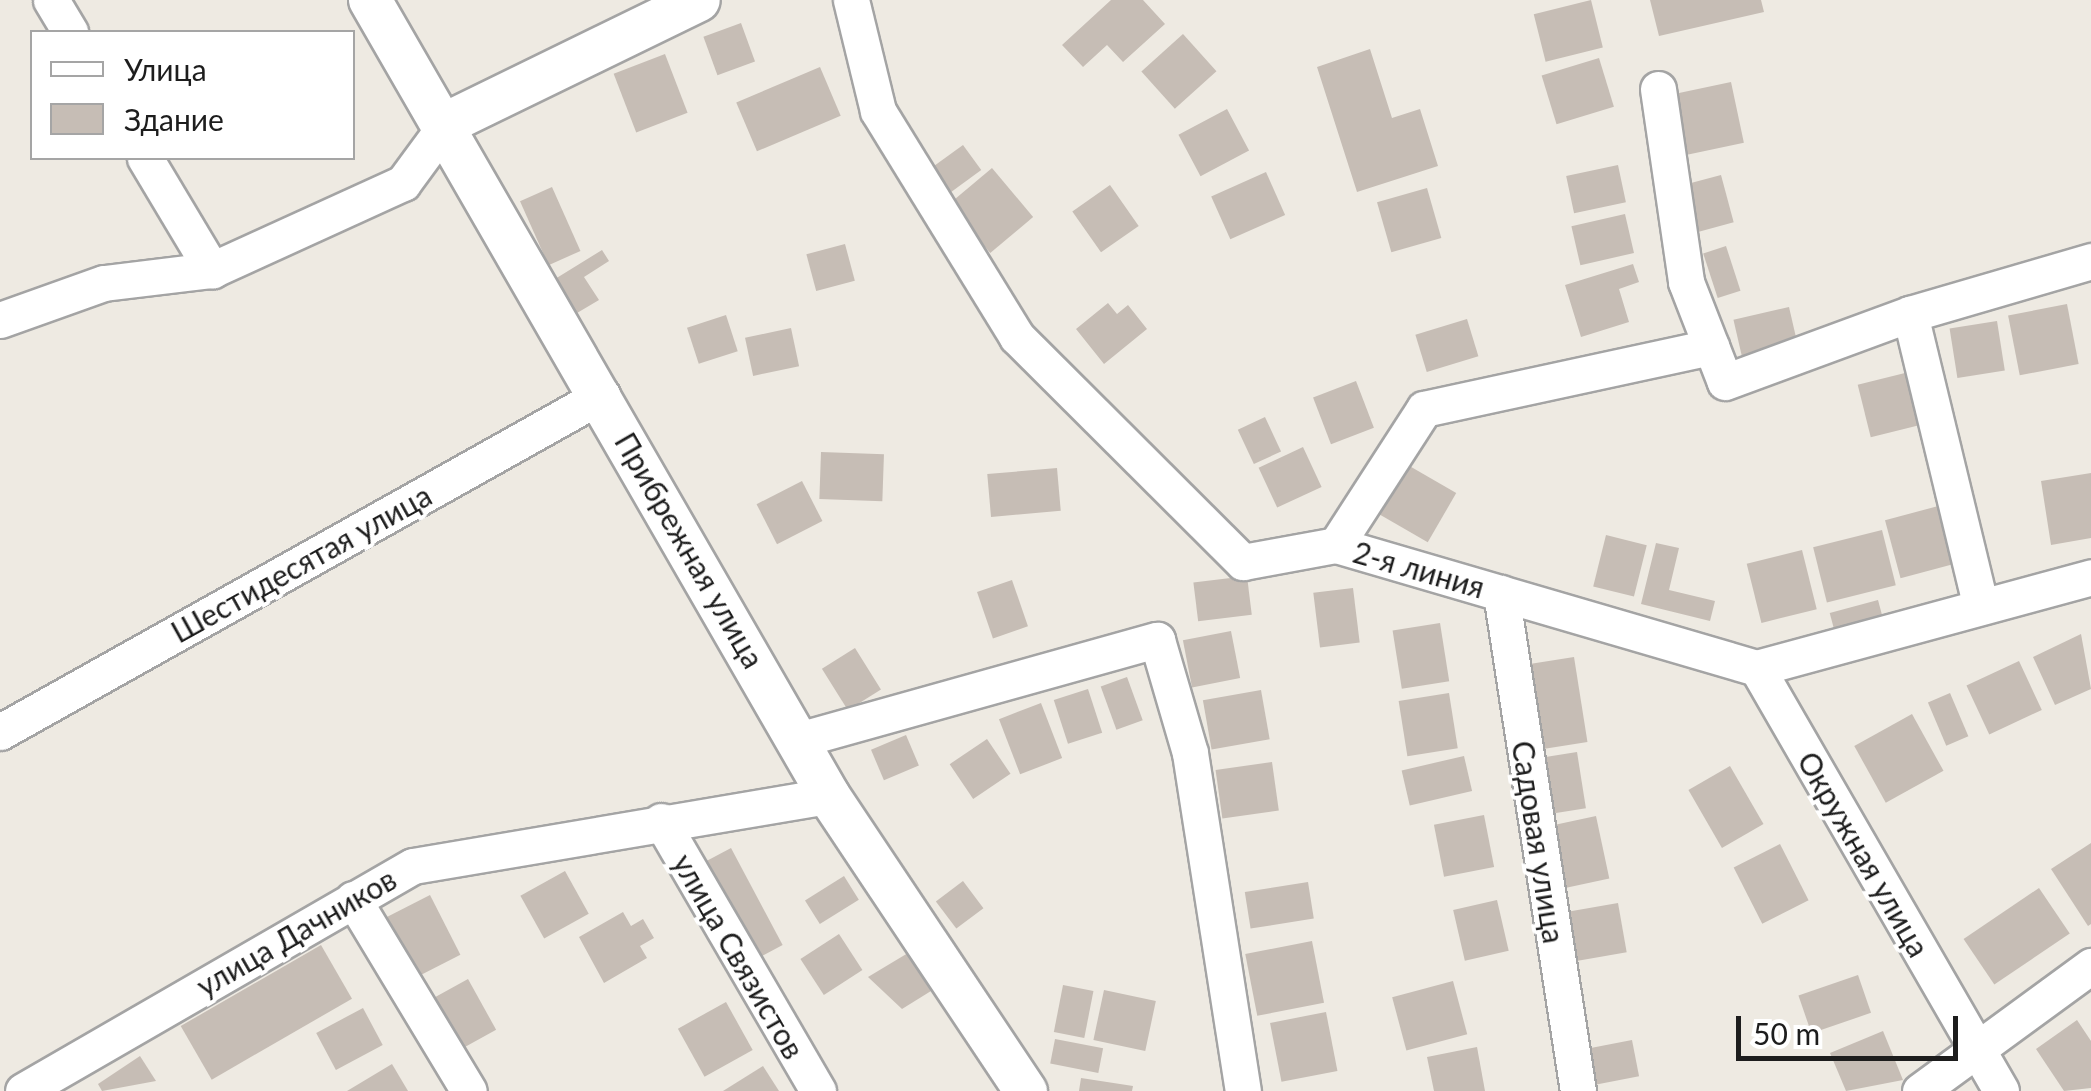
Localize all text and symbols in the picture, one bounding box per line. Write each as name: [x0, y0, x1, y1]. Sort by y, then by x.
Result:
legend: [30, 30, 355, 160]
text: Улица: [124, 51, 207, 87]
text: Здание: [124, 101, 224, 137]
street label: Прибрежная улица: [608, 426, 772, 674]
street label: Шестидесятая улица: [165, 476, 437, 650]
street label: 2-я линия: [1349, 533, 1489, 605]
street label: Садовая улица: [1505, 738, 1573, 946]
street label: Окружная улица: [1791, 745, 1937, 963]
street label: улица Связистов: [666, 847, 812, 1065]
street label: улица Дачников: [190, 860, 402, 1004]
scale bar: [1741, 996, 1964, 1058]
text: 50 m: [1753, 1015, 1820, 1051]

